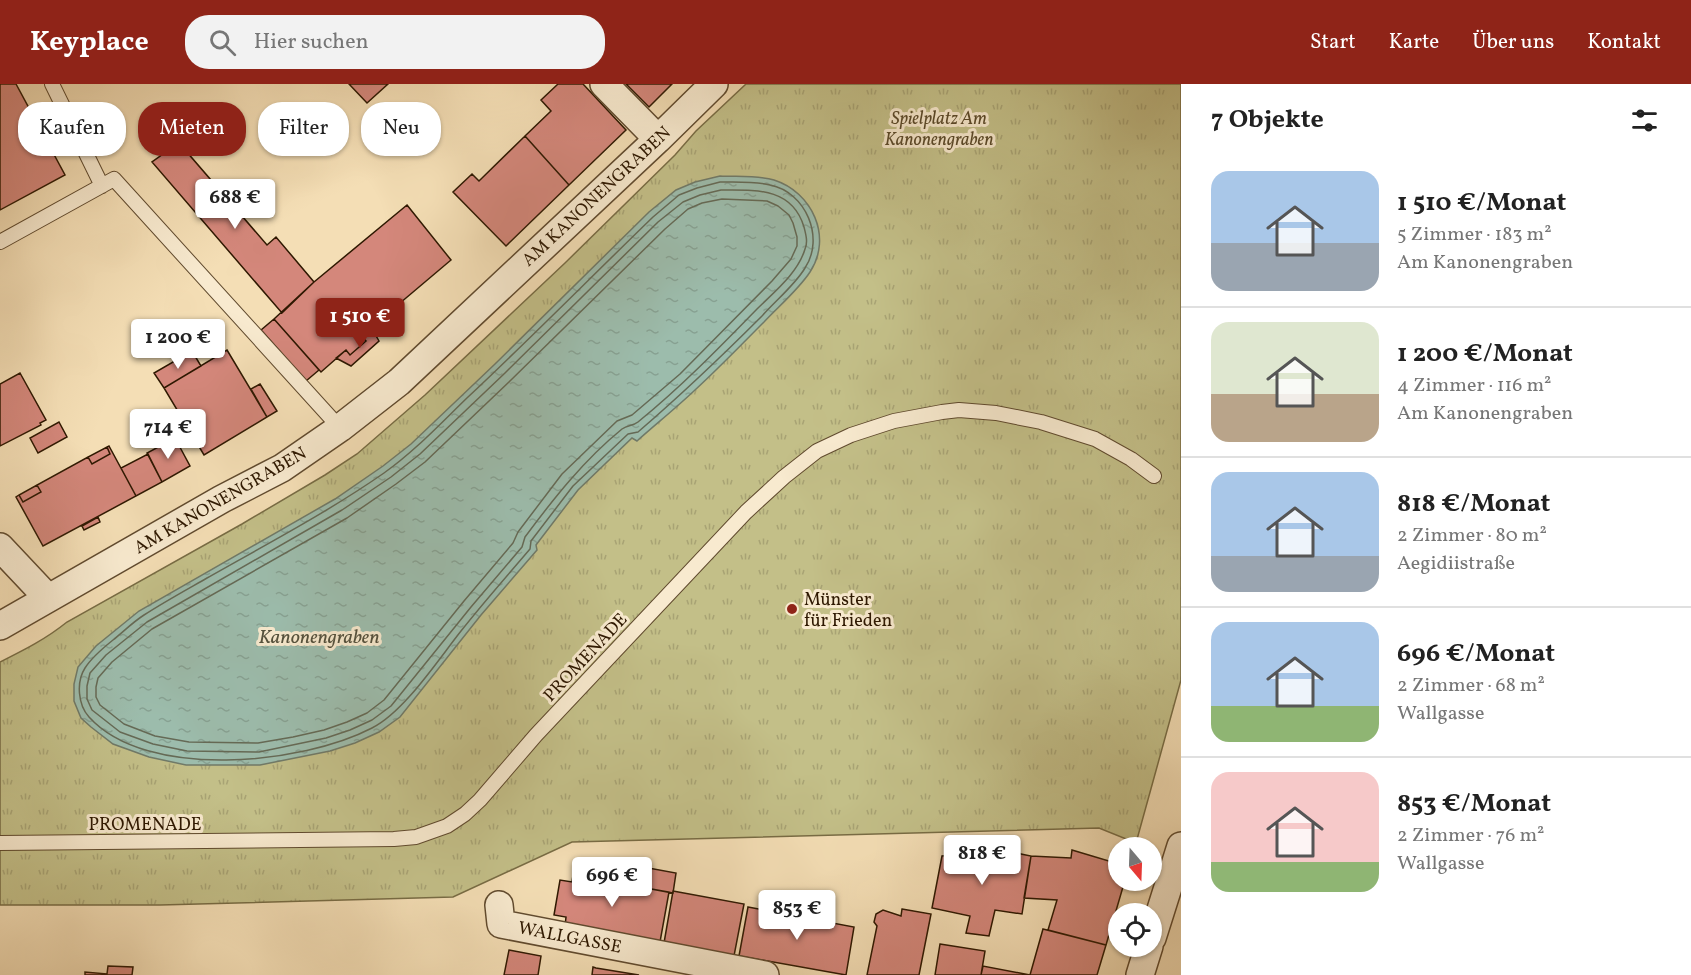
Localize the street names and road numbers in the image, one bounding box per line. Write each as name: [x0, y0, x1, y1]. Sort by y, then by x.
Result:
street label: AM KANONENGRABEN: [517, 121, 677, 273]
street label: AM KANONENGRABEN: [130, 442, 312, 561]
street label: PROMENADE: [538, 608, 634, 708]
street label: PROMENADE: [88, 813, 202, 838]
street label: WALLGASSE: [516, 916, 624, 961]

